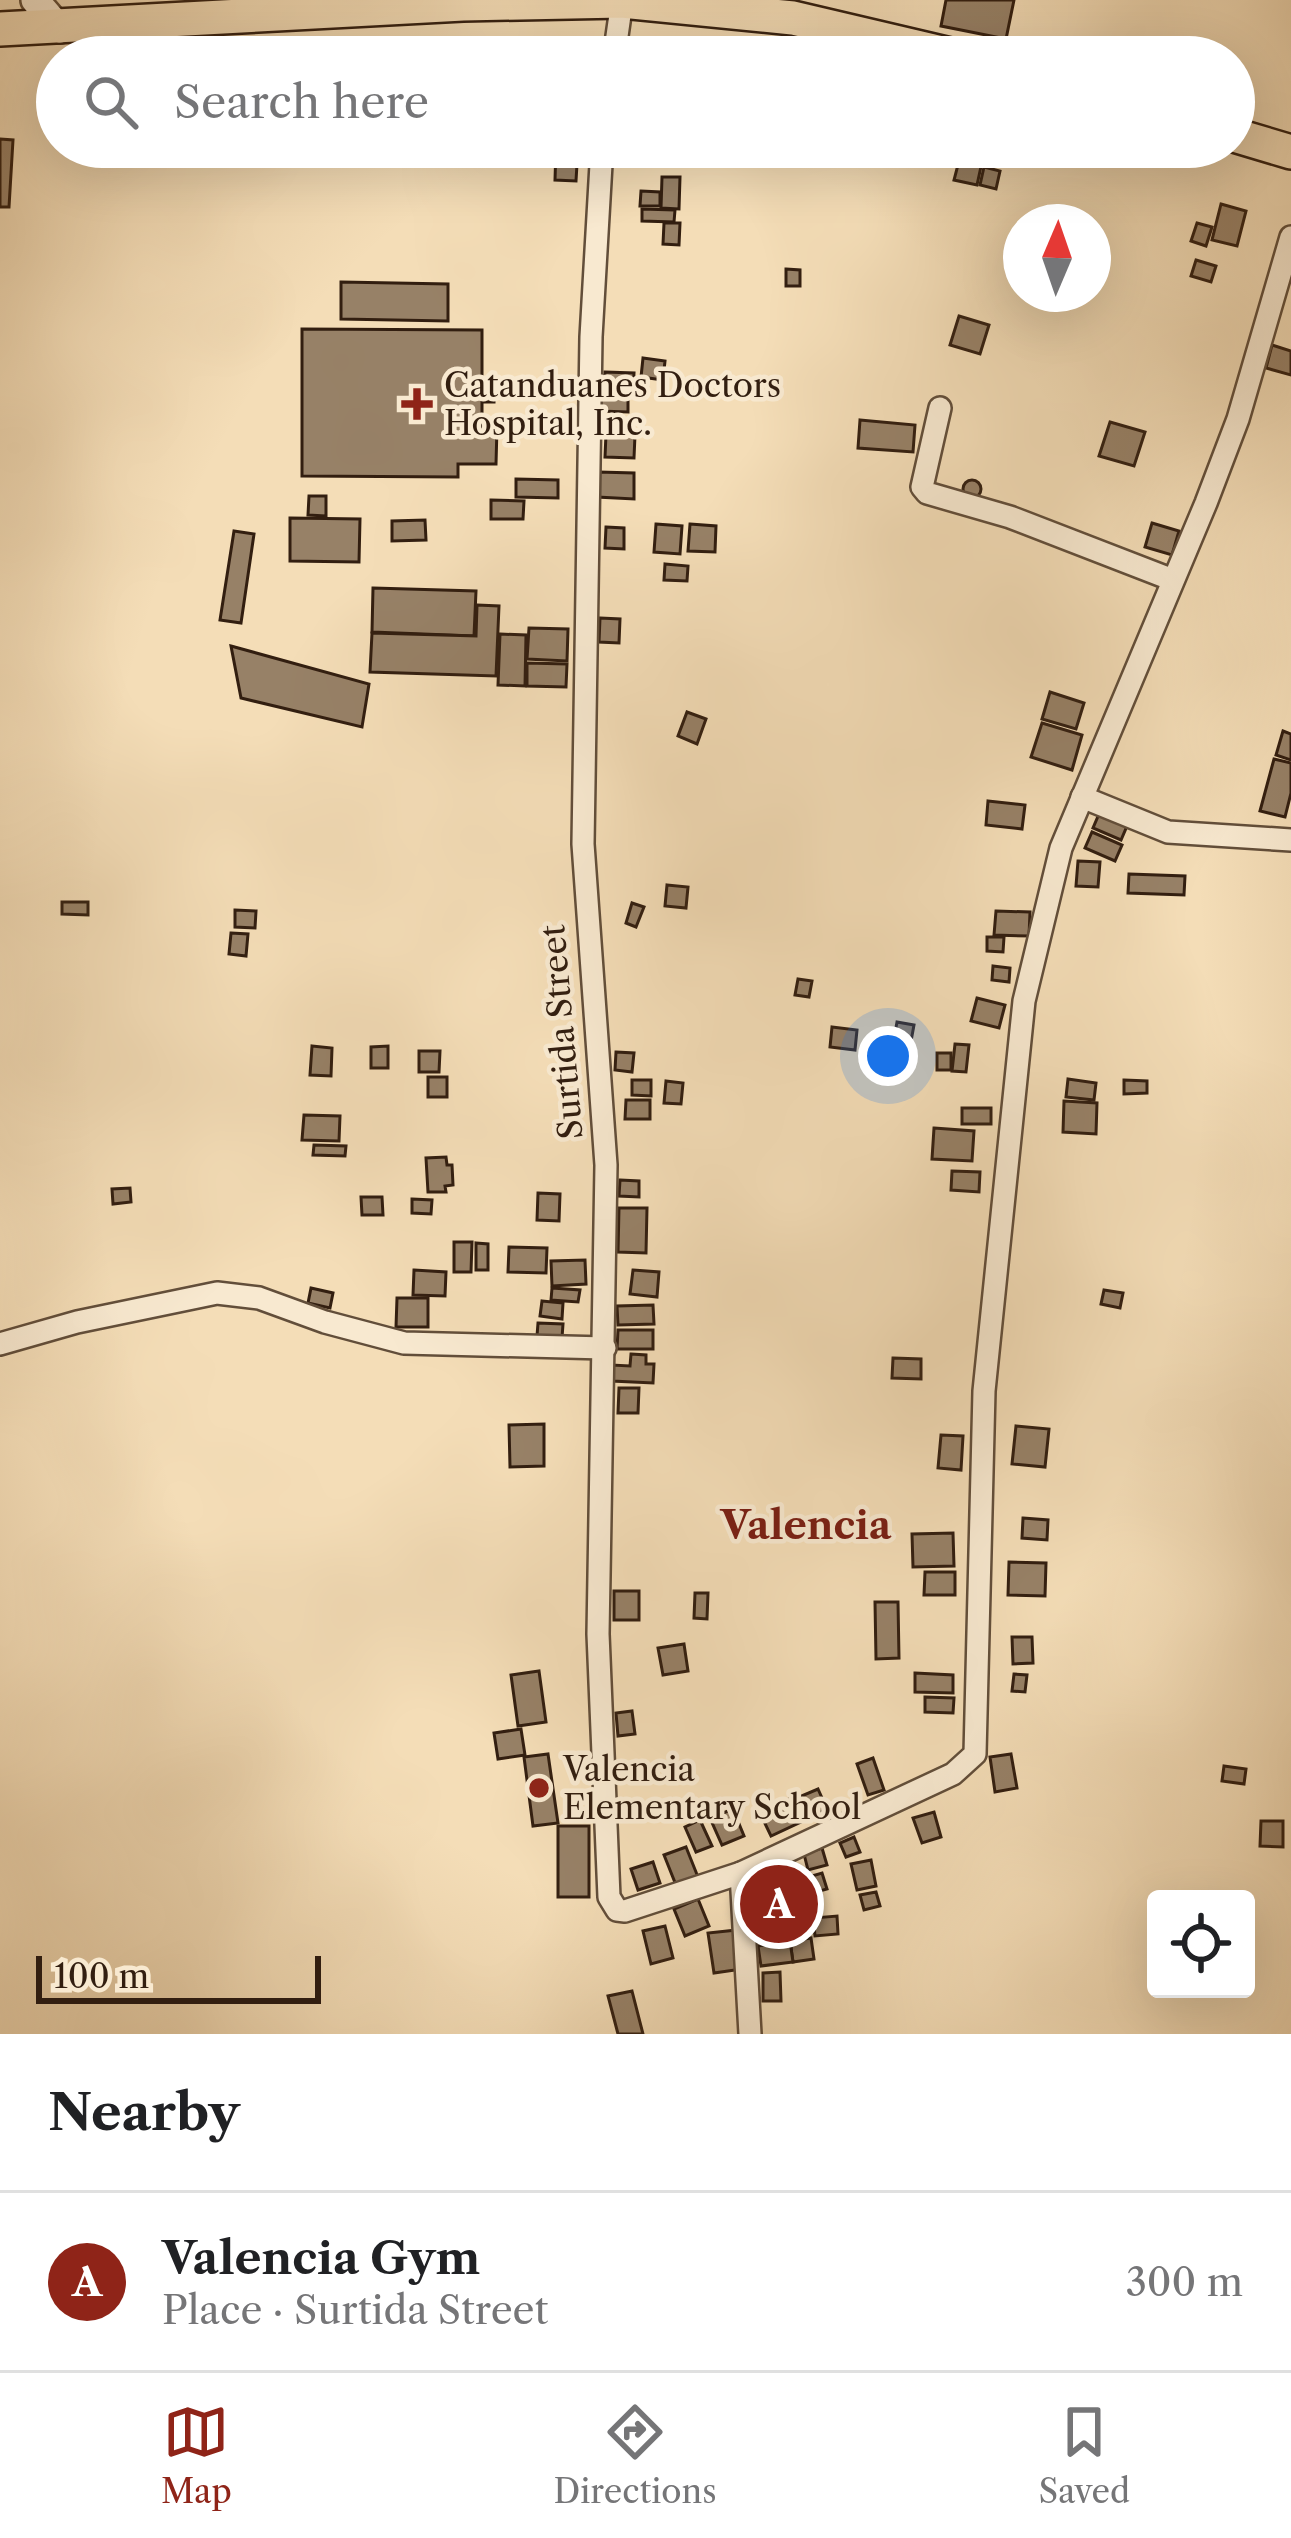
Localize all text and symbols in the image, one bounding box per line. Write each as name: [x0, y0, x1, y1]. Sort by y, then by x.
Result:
search box: [36, 36, 1255, 168]
icon: search: [78, 69, 144, 135]
text: Search here: [174, 74, 429, 130]
north arrow: [1003, 204, 1111, 312]
place label: Catanduanes Doctors Hospital, Inc.: [444, 365, 781, 444]
marker: Catanduanes Doctors Hospital, Inc.: [401, 388, 433, 420]
street label: Surtida Street: [532, 923, 592, 1141]
your location: [858, 1026, 918, 1086]
district label: Valencia: [720, 1501, 892, 1549]
place label: Valencia Elementary School: [562, 1749, 861, 1828]
marker: Valencia Elementary School: [526, 1775, 552, 1801]
pin: A: [740, 1859, 818, 1949]
map controls: [1147, 1890, 1255, 1998]
button: locate: [1147, 1890, 1255, 1998]
scale bar: [36, 1950, 321, 2003]
text: 100 m: [54, 1956, 149, 1997]
text: Nearby: [48, 2081, 240, 2143]
text: Valencia Gym: [162, 2230, 480, 2286]
text: A: [72, 2258, 102, 2306]
text: 300 m: [1125, 2258, 1243, 2306]
text: Place · Surtida Street: [162, 2286, 548, 2334]
tab: Map: [161, 2399, 232, 2512]
tab: Directions: [554, 2399, 717, 2512]
tab: Saved: [1038, 2399, 1130, 2512]

